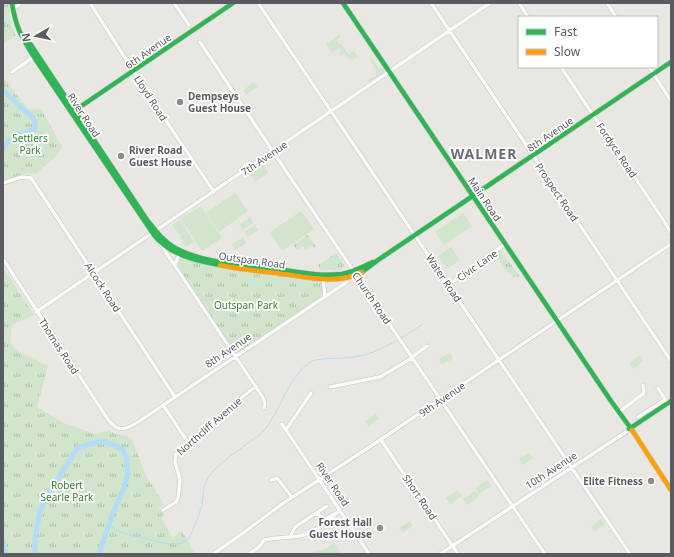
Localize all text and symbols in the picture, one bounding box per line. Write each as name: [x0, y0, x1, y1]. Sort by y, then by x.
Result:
north arrow: [16, 16, 56, 56]
legend: [518, 16, 658, 68]
text: Fast: [554, 23, 578, 40]
street label: 6th Avenue: [122, 30, 174, 72]
text: N: [18, 32, 34, 43]
text: Slow: [554, 43, 581, 60]
street label: Lloyd Road: [131, 73, 171, 123]
place label: Dempseys Guest House: [188, 89, 251, 115]
street label: River Road: [64, 90, 104, 140]
marker: Dempseys Guest House: [175, 97, 185, 107]
street label: 8th Avenue: [524, 113, 576, 155]
street label: Fordyce Road: [593, 120, 641, 180]
park label: Settlers Park: [12, 131, 48, 157]
street label: 7th Avenue: [238, 137, 290, 179]
place label: River Road Guest House: [129, 143, 192, 169]
district label: WALMER: [451, 144, 517, 163]
marker: River Road Guest House: [116, 151, 126, 161]
street label: Prospect Road: [532, 160, 582, 224]
street label: Main Road: [465, 174, 505, 224]
street label: Civic Lane: [454, 246, 500, 284]
street label: Outspan Road: [218, 248, 286, 272]
street label: Water Road: [423, 251, 465, 305]
street label: Alcock Road: [82, 259, 124, 315]
street label: Church Road: [349, 269, 395, 327]
park label: Outspan Park: [214, 298, 279, 312]
street label: Thomas Road: [36, 315, 82, 377]
street label: 8th Avenue: [202, 329, 254, 371]
street label: 9th Avenue: [416, 378, 468, 420]
street label: Northcliff Avenue: [173, 394, 245, 458]
street label: 10th Avenue: [522, 448, 580, 492]
street label: River Road: [313, 459, 353, 509]
street label: Short Road: [400, 471, 440, 523]
place label: Elite Fitness: [583, 474, 643, 488]
marker: Elite Fitness: [646, 476, 656, 486]
park label: Robert Searle Park: [41, 478, 94, 504]
place label: Forest Hall Guest House: [309, 515, 372, 541]
marker: Forest Hall Guest House: [375, 523, 385, 533]

